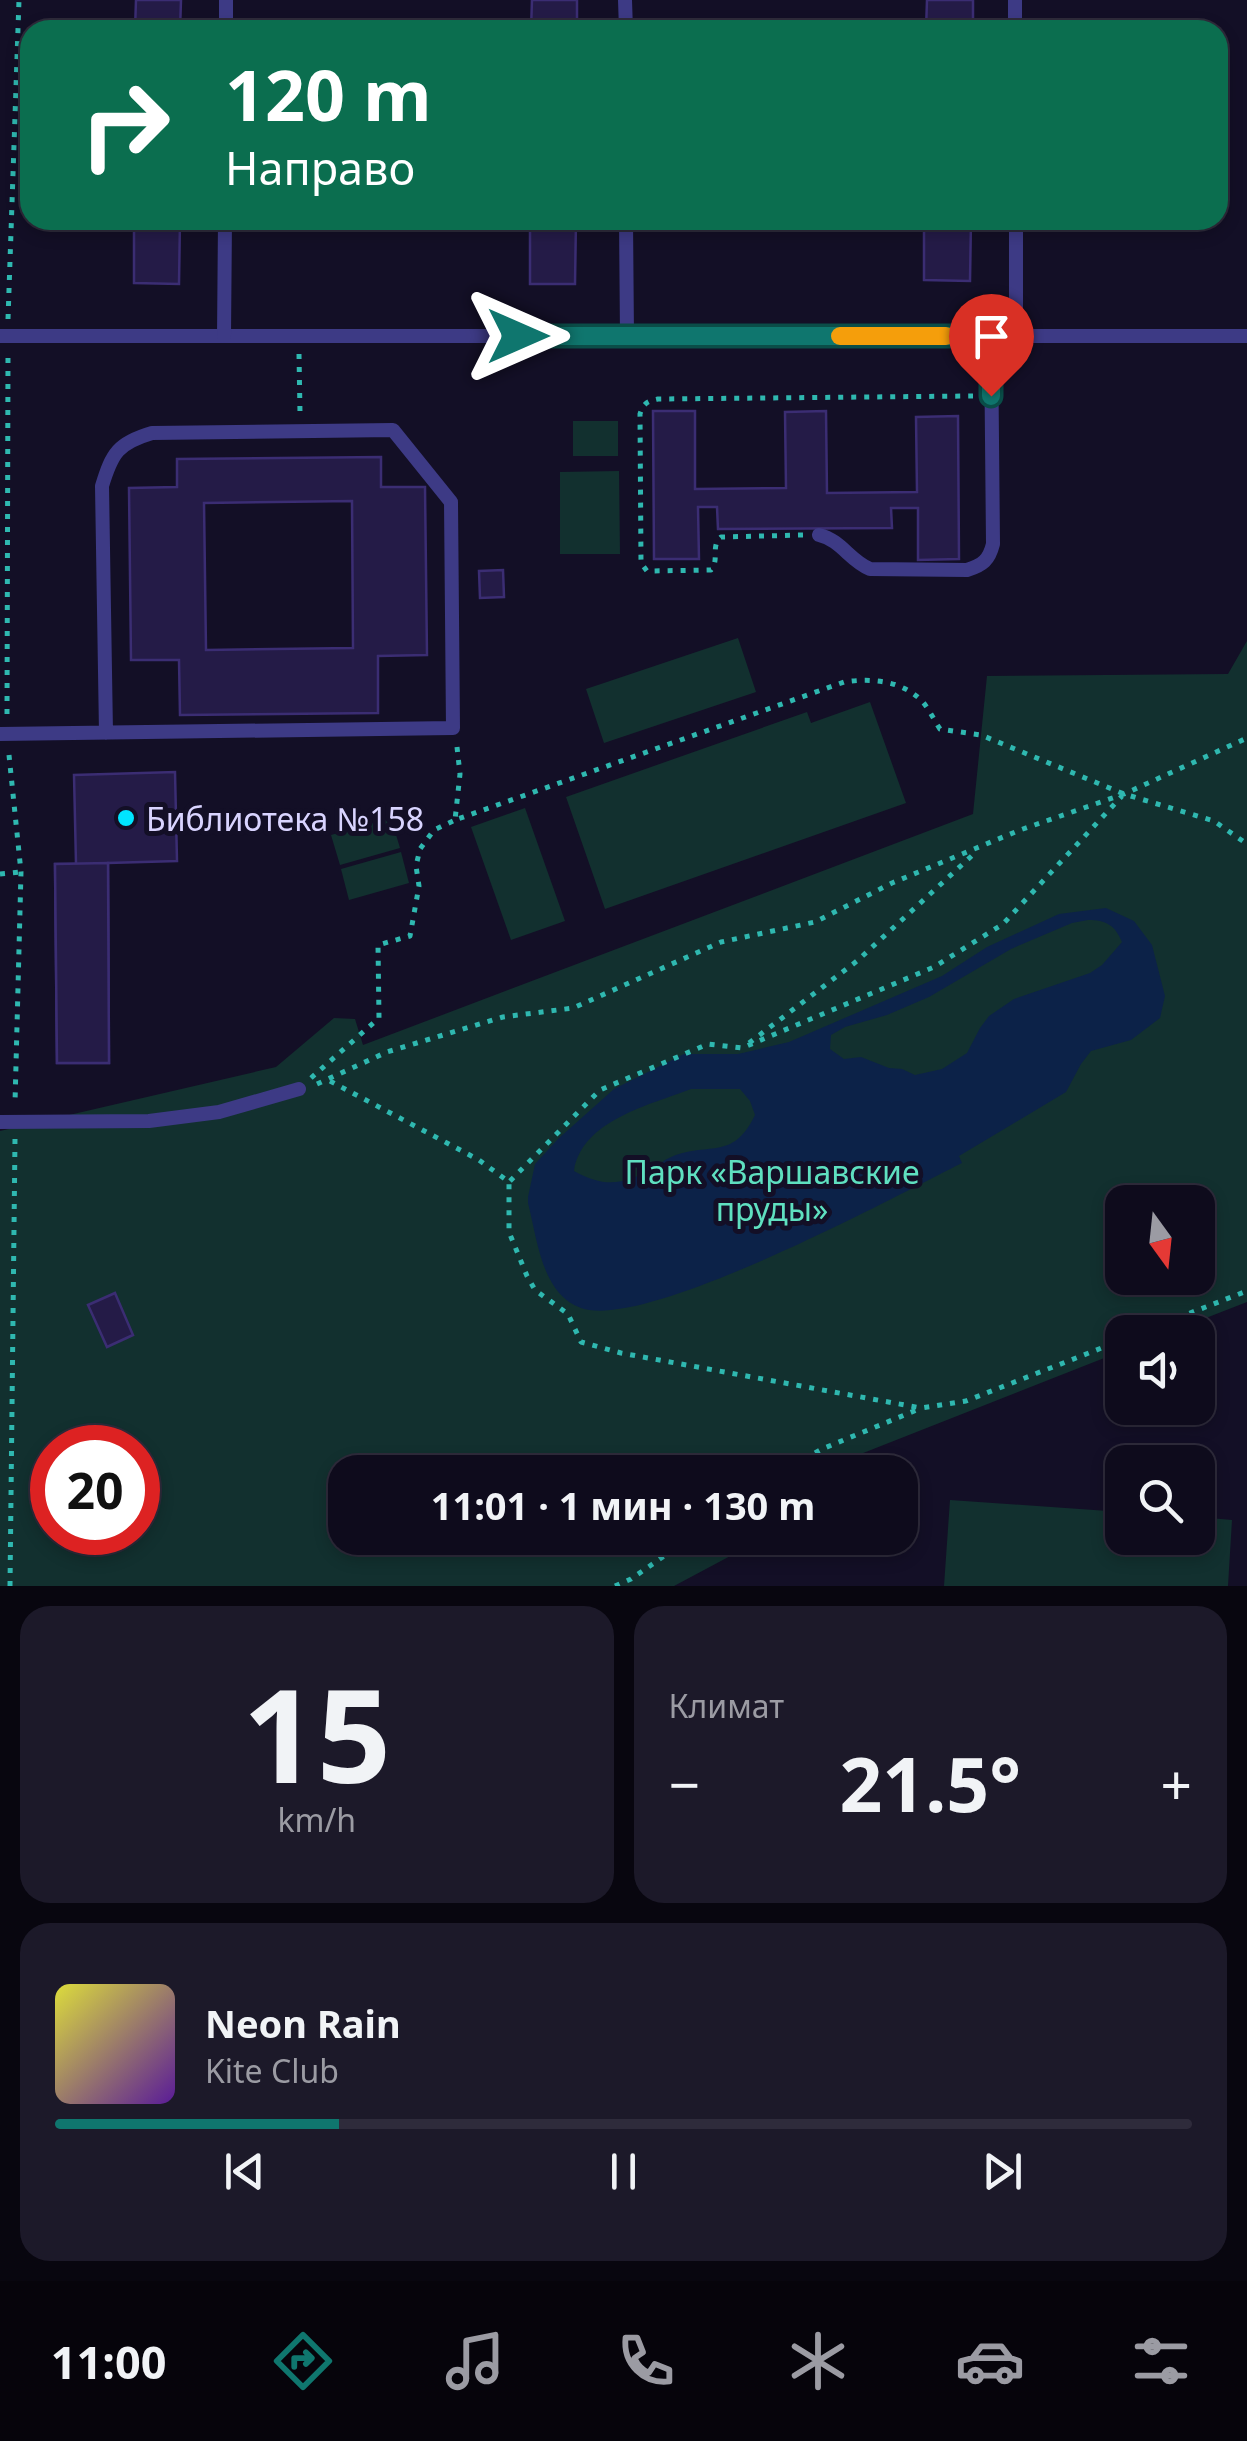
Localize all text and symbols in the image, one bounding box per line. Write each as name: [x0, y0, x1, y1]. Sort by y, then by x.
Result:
text: 120 m: [225, 46, 432, 142]
icon: right: [60, 60, 190, 190]
text: Направо: [225, 137, 415, 198]
position arrow: [466, 284, 570, 388]
pin: [949, 294, 1034, 397]
icon: arrive: [964, 309, 1019, 364]
place label: Библиотека №158: [146, 797, 424, 840]
marker: Библиотека №158: [115, 807, 137, 829]
park label: Парк «Варшавские пруды»: [624, 1150, 920, 1230]
north arrow: [1105, 1185, 1215, 1295]
map controls: [1105, 1185, 1215, 1555]
button: sound: [1105, 1315, 1215, 1425]
speed limit sign: 20: [30, 1425, 160, 1555]
button: search: [1105, 1445, 1215, 1555]
text: 11:01 · 1 мин · 130 m: [431, 1479, 815, 1531]
text: 15: [242, 1644, 391, 1821]
text: Климат: [669, 1684, 784, 1727]
text: 21.5°: [839, 1732, 1021, 1834]
text: −: [669, 1746, 700, 1821]
text: +: [1161, 1746, 1192, 1821]
text: km/h: [277, 1798, 356, 1841]
text: Neon Rain: [205, 1997, 401, 2049]
text: Kite Club: [205, 2049, 339, 2092]
icon: previous: [217, 2144, 272, 2199]
icon: pause: [596, 2144, 651, 2199]
icon: next: [975, 2144, 1030, 2199]
icon: directions: [268, 2326, 338, 2396]
icon: music: [440, 2326, 510, 2396]
icon: phone: [611, 2326, 681, 2396]
icon: climate: [783, 2326, 853, 2396]
icon: car: [955, 2326, 1025, 2396]
icon: filters: [1126, 2326, 1196, 2396]
text: 11:00: [51, 2331, 166, 2392]

